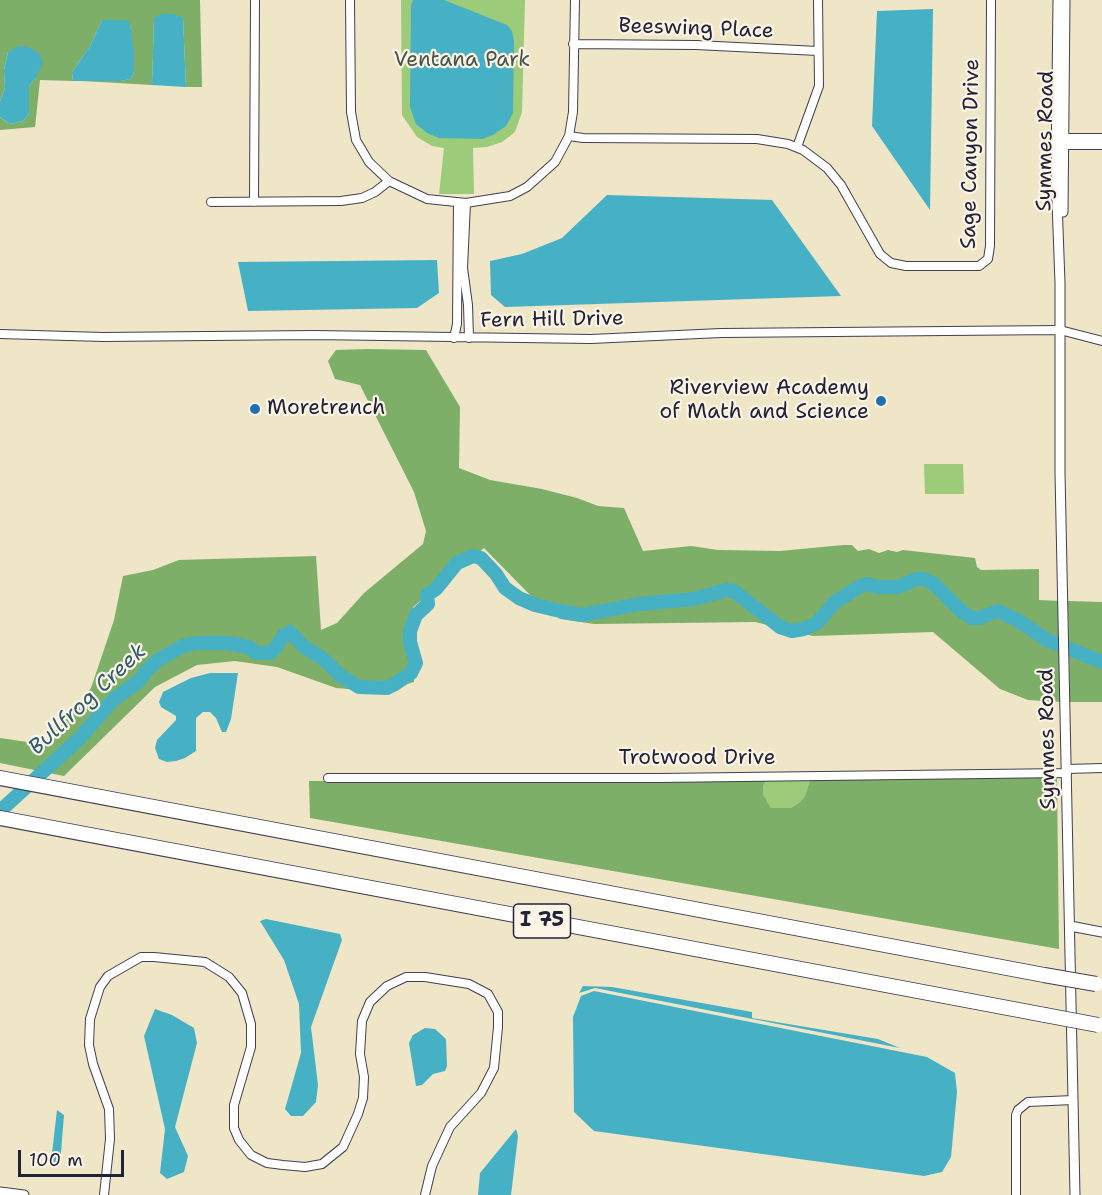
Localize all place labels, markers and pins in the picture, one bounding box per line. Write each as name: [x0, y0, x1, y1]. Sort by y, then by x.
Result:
place label: Riverview Academy of Math and Science: [660, 376, 869, 426]
marker: Riverview Academy of Math and Science: [874, 394, 888, 408]
place label: Moretrench: [267, 396, 385, 422]
marker: Moretrench: [248, 402, 262, 416]

